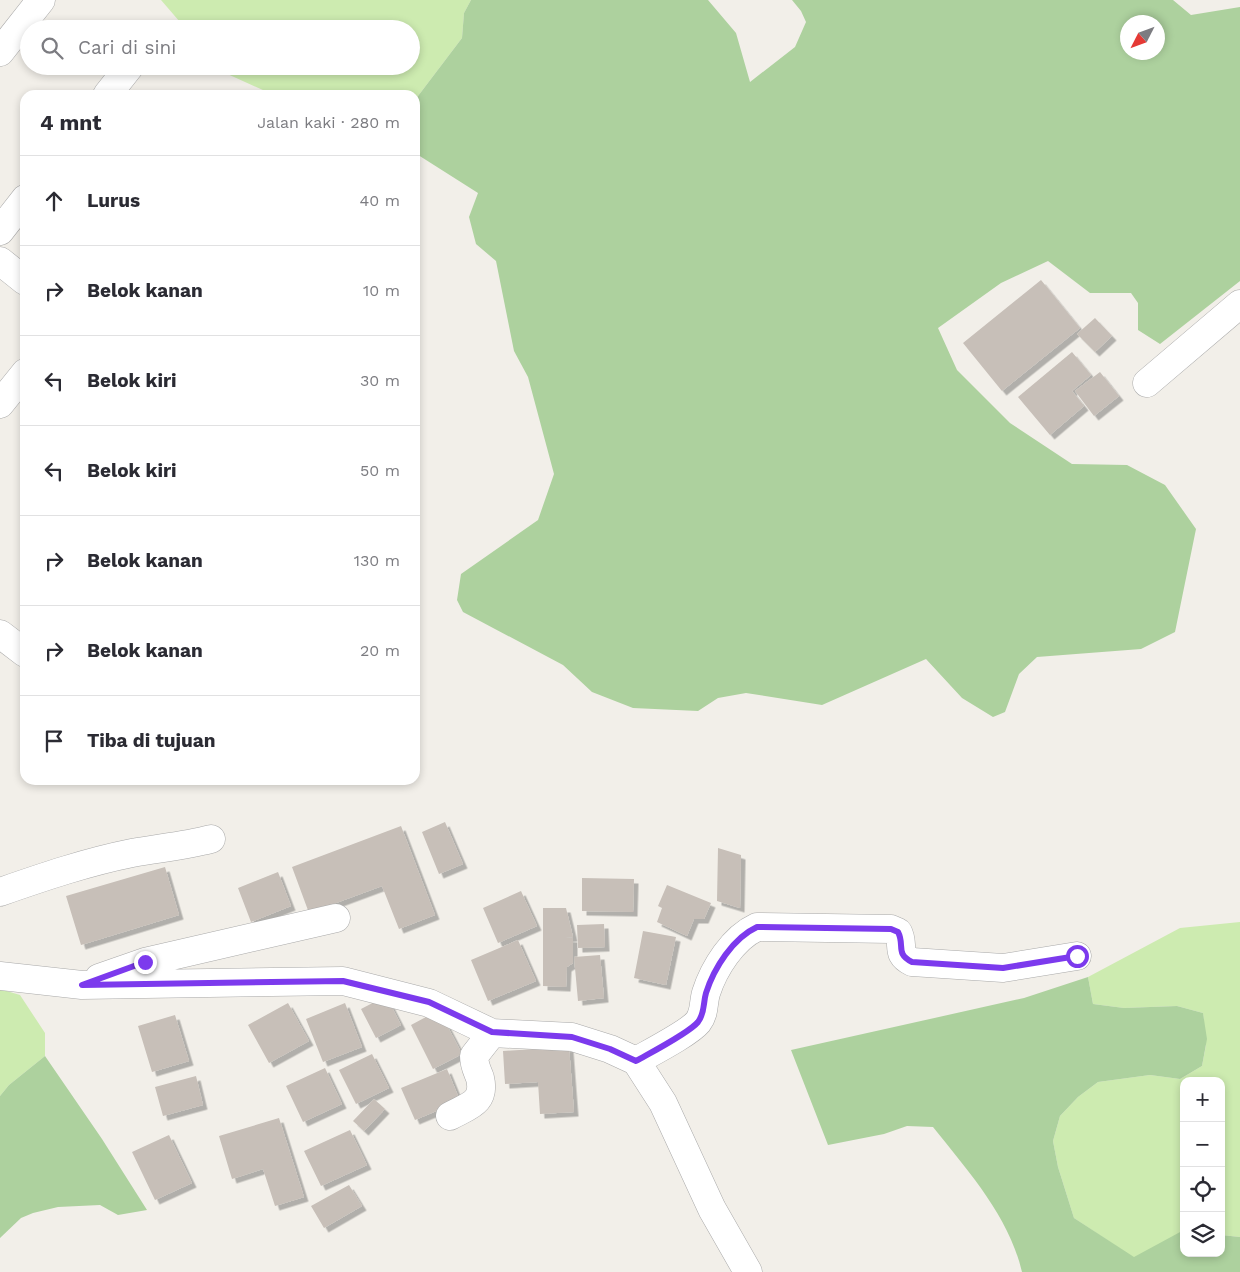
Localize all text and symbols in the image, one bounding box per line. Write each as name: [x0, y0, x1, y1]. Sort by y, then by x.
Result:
north arrow: [1120, 15, 1165, 60]
search box: [20, 20, 420, 75]
icon: search: [38, 34, 66, 62]
text: Cari di sini: [78, 36, 176, 59]
text: 4 mnt: [40, 110, 101, 135]
text: Jalan kaki · 280 m: [257, 113, 400, 132]
icon: ahead: [40, 187, 68, 215]
text: Lurus: [87, 189, 140, 212]
text: 40 m: [360, 191, 400, 210]
icon: right: [40, 277, 68, 305]
text: Belok kanan: [87, 279, 203, 302]
text: 10 m: [363, 281, 400, 300]
icon: left: [40, 367, 68, 395]
text: Belok kiri: [87, 369, 177, 392]
text: 30 m: [360, 371, 400, 390]
icon: left: [40, 457, 68, 485]
text: Belok kiri: [87, 459, 177, 482]
text: 50 m: [360, 461, 400, 480]
icon: right: [40, 547, 68, 575]
text: Belok kanan: [87, 549, 203, 572]
text: 130 m: [354, 551, 400, 570]
icon: right: [40, 637, 68, 665]
text: Belok kanan: [87, 639, 203, 662]
text: 20 m: [360, 641, 400, 660]
icon: arrive: [40, 727, 68, 755]
text: Tiba di tujuan: [87, 729, 216, 752]
route start: [1066, 945, 1089, 968]
route end: [134, 951, 157, 974]
map controls: [1180, 1077, 1225, 1257]
button: +: [1180, 1077, 1225, 1122]
button: −: [1180, 1122, 1225, 1167]
button: locate: [1180, 1167, 1225, 1212]
button: layers: [1180, 1212, 1225, 1257]

